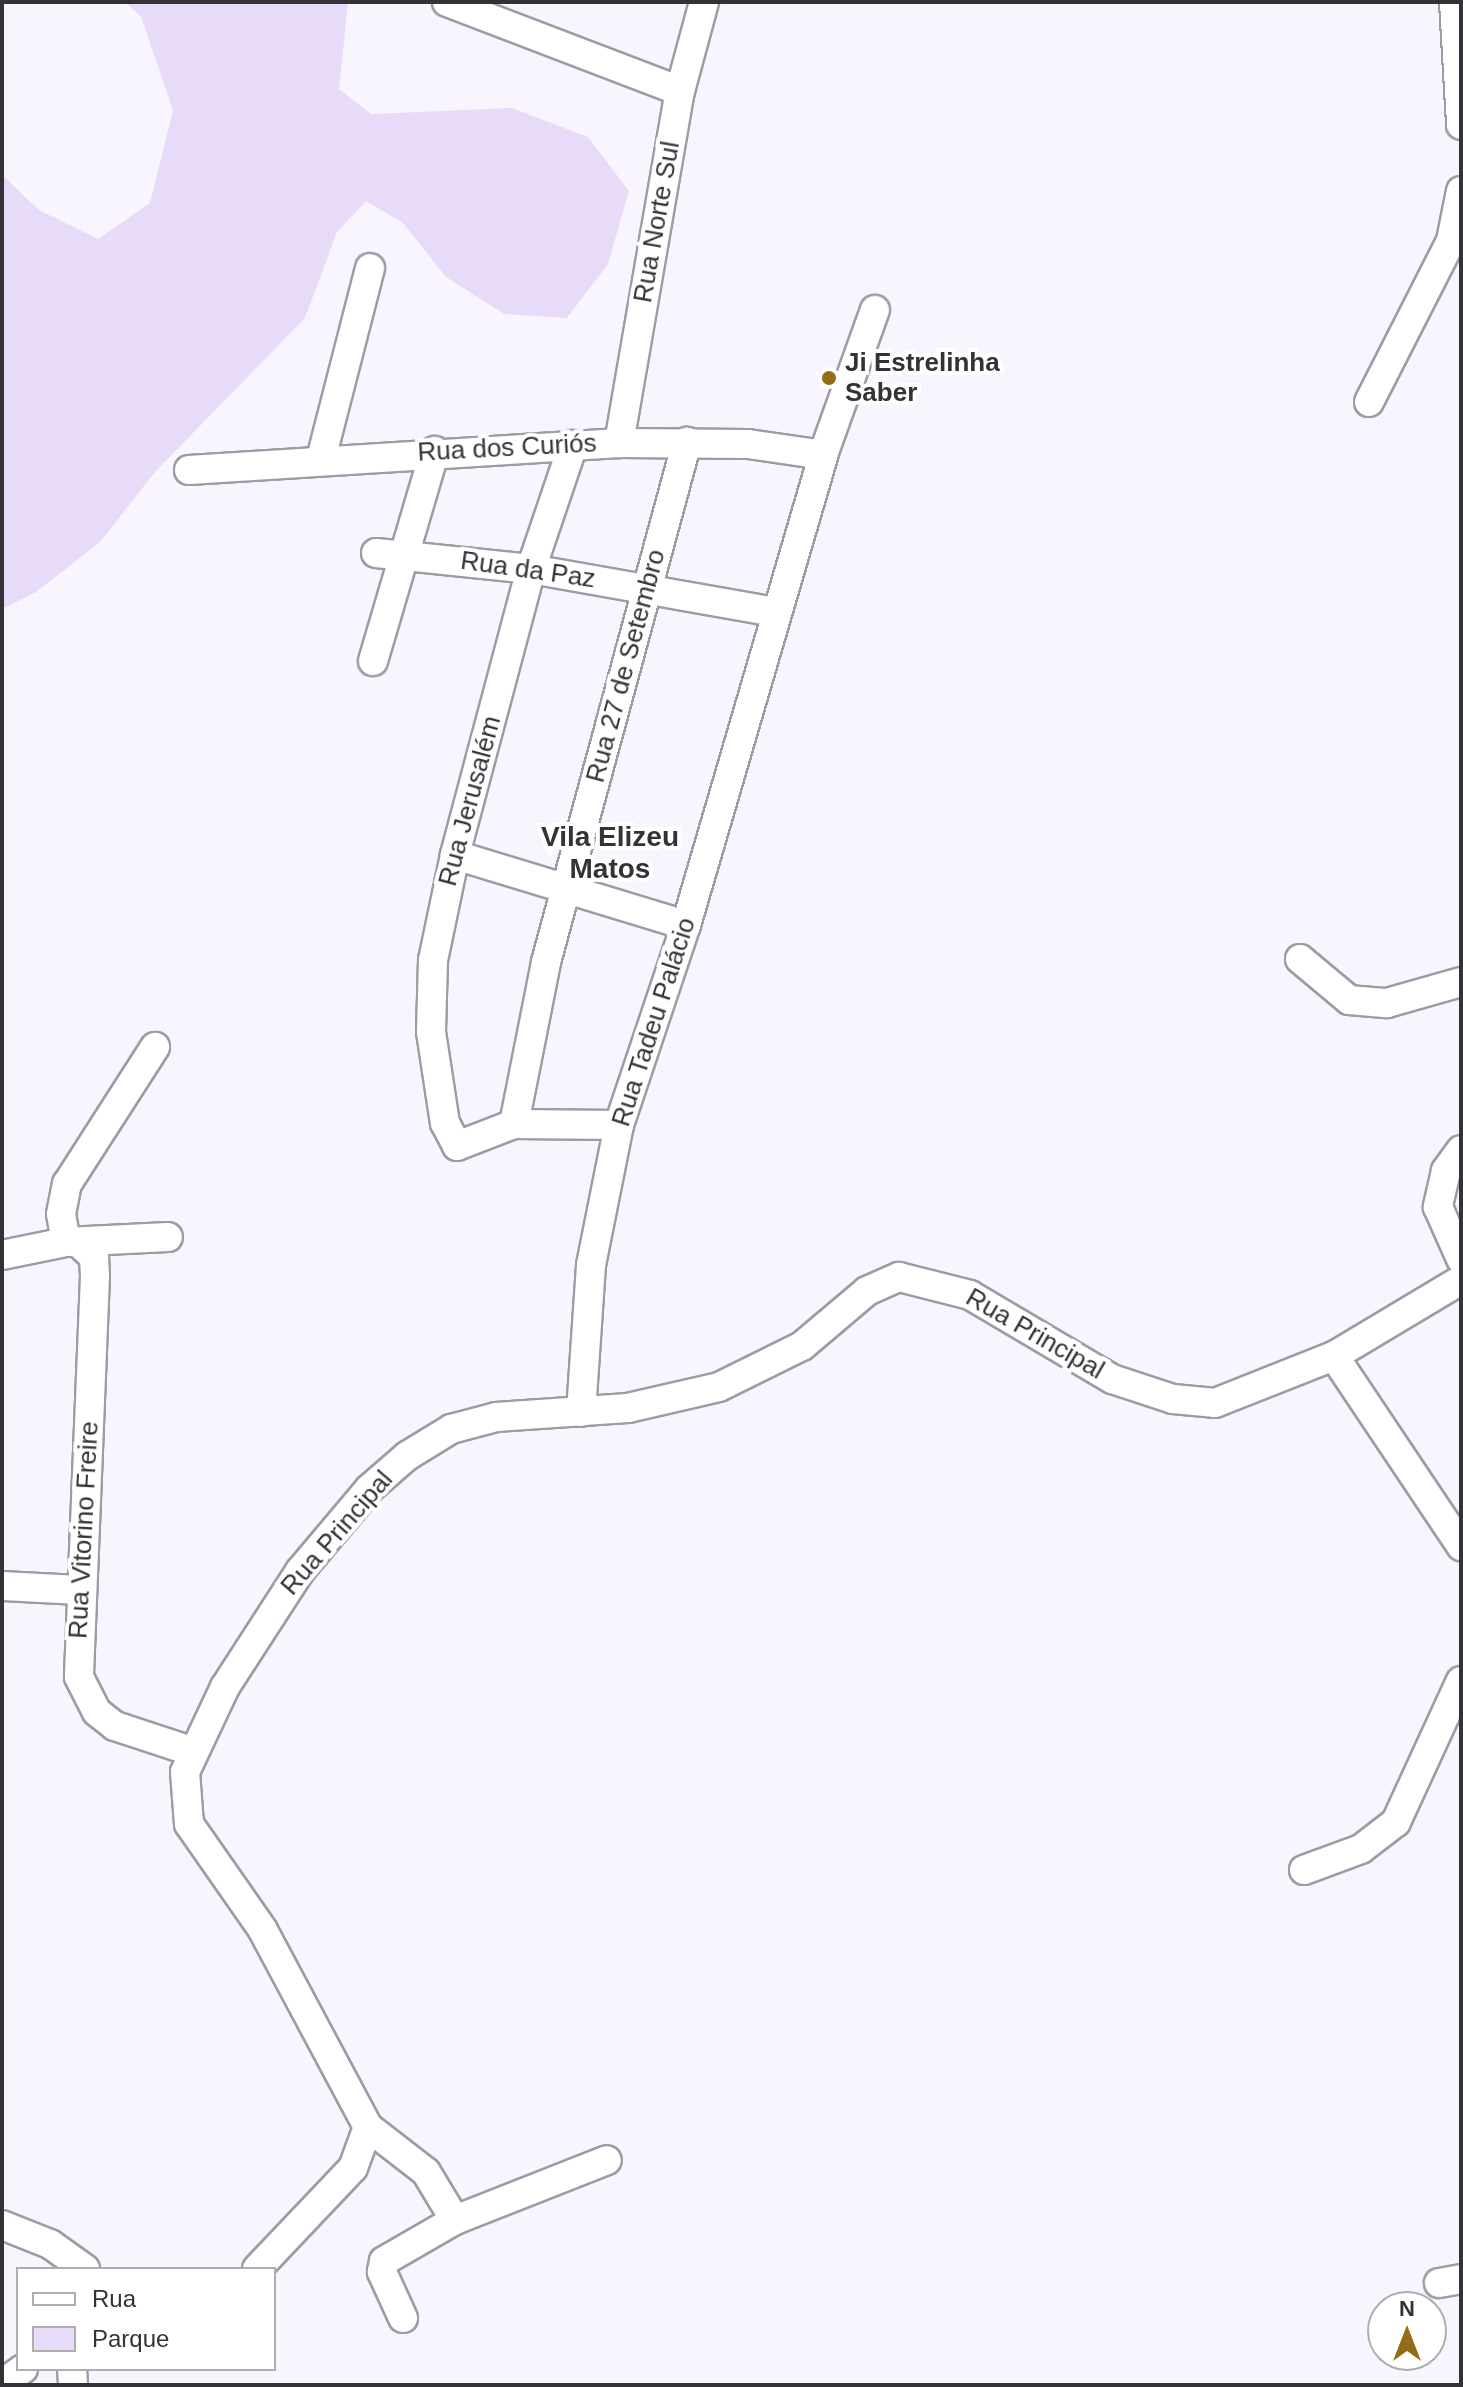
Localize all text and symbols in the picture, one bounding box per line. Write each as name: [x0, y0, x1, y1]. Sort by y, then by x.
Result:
street label: Rua Norte Sul: [627, 139, 687, 305]
place label: Ji Estrelinha Saber: [845, 347, 1000, 408]
marker: Ji Estrelinha Saber: [820, 369, 838, 387]
street label: Rua dos Curiós: [417, 428, 597, 468]
street label: Rua da Paz: [459, 545, 597, 595]
street label: Rua 27 de Setembro: [580, 546, 672, 786]
street label: Rua Jerusalém: [432, 713, 508, 889]
district label: Vila Elizeu Matos: [541, 820, 679, 886]
street label: Rua Tadeu Palácio: [605, 913, 703, 1131]
street label: Rua Principal: [960, 1282, 1110, 1386]
street label: Rua Vitorino Freire: [63, 1420, 105, 1640]
street label: Rua Principal: [275, 1464, 399, 1602]
legend: [16, 2267, 276, 2371]
text: Rua: [92, 2285, 136, 2312]
north arrow: [1367, 2291, 1447, 2371]
text: N: [1399, 2296, 1415, 2321]
text: Parque: [92, 2325, 169, 2352]

